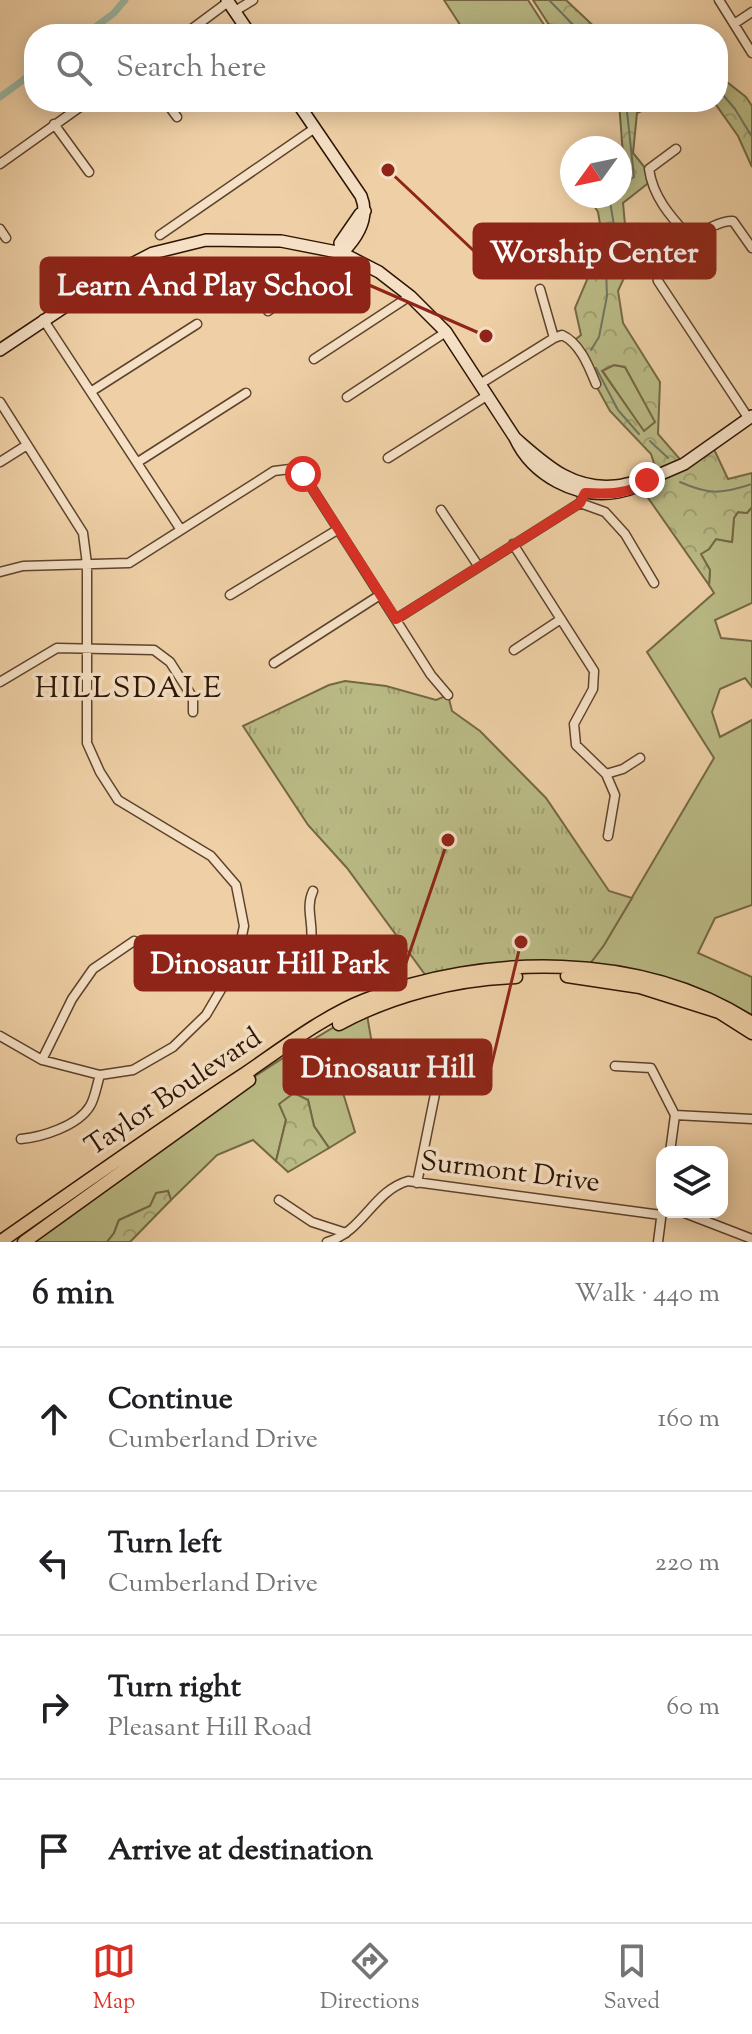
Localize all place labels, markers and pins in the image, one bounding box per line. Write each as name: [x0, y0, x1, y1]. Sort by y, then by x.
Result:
callout: Worship Center: [474, 224, 715, 278]
callout: Learn And Play School: [41, 258, 369, 312]
callout: Dinosaur Hill Park: [135, 936, 406, 990]
callout: Dinosaur Hill: [284, 1040, 491, 1094]

